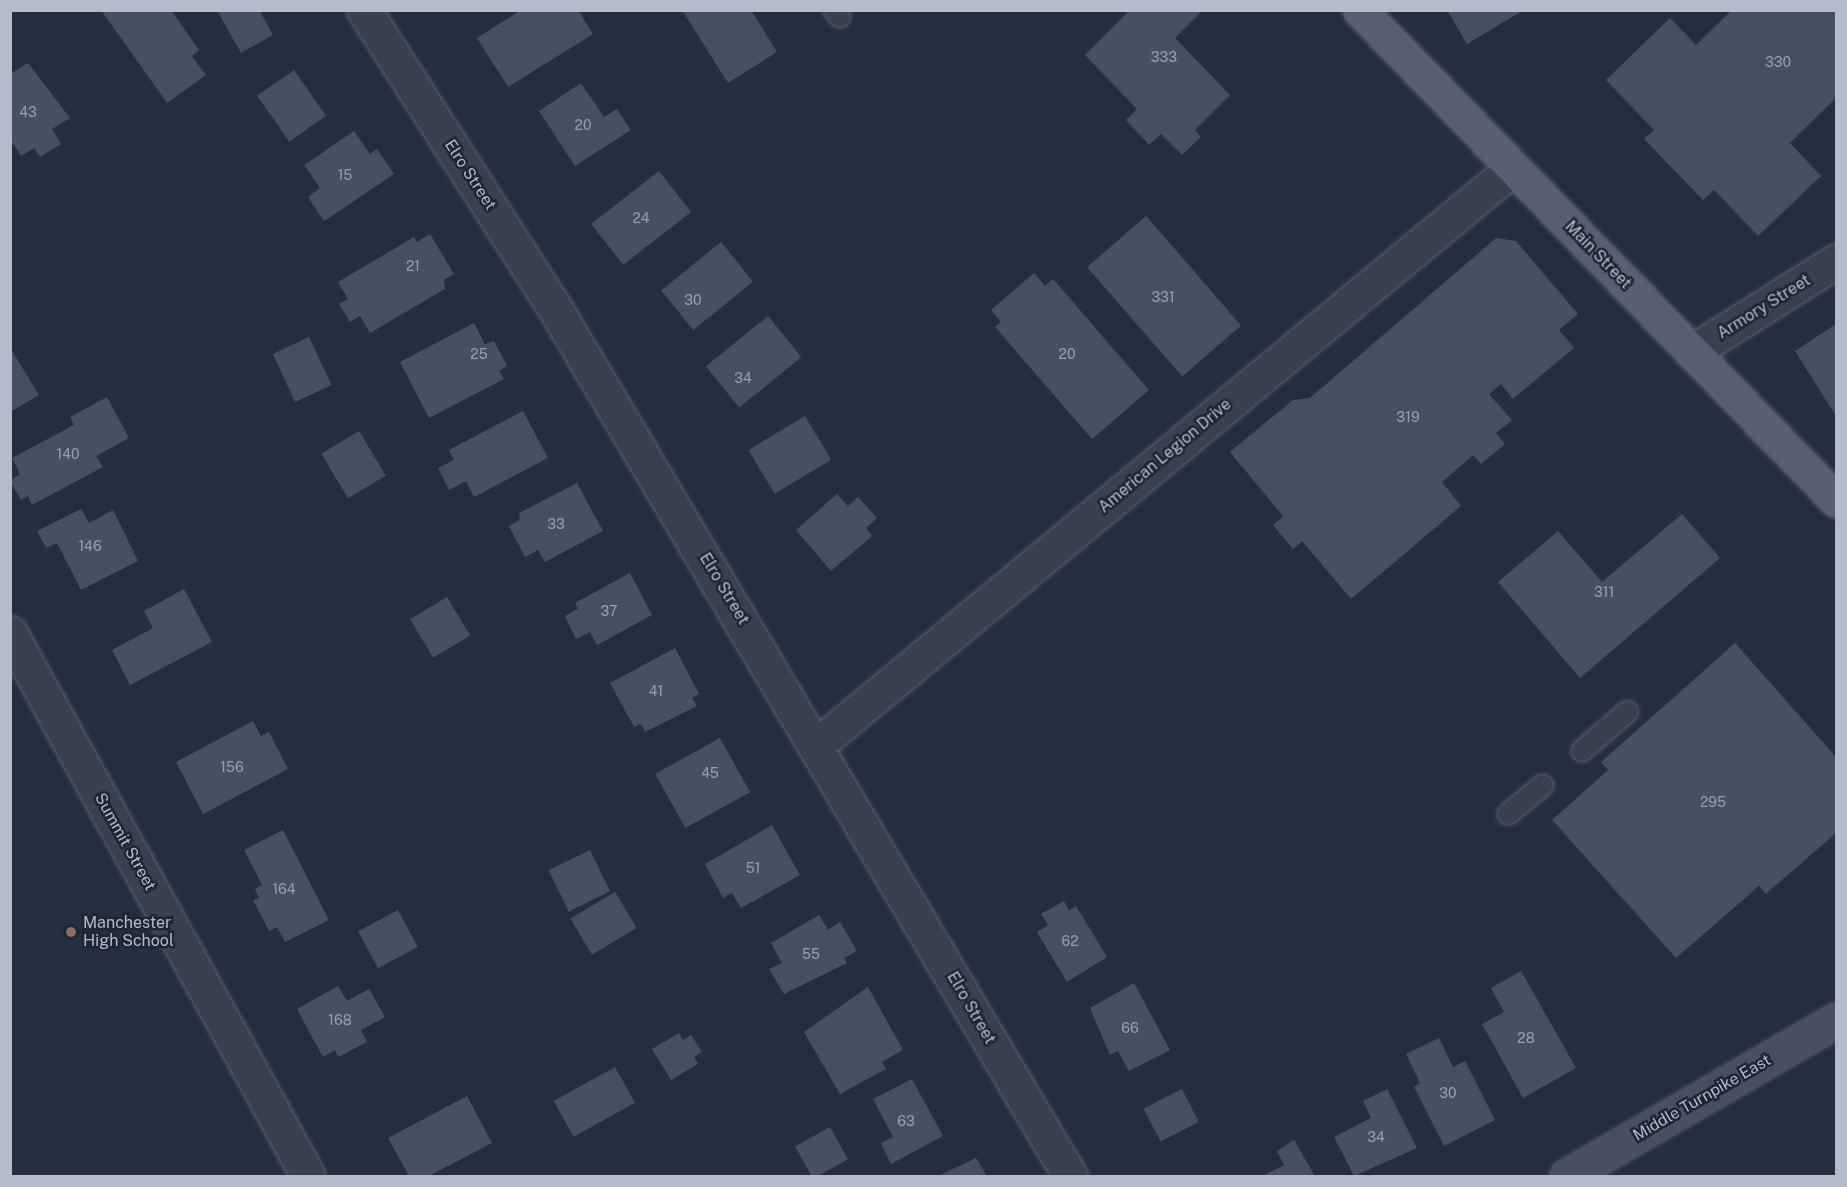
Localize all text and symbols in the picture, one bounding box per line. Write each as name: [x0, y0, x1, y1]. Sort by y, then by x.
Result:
house number: 333: [1151, 49, 1177, 65]
house number: 330: [1765, 54, 1791, 70]
house number: 43: [19, 104, 37, 120]
house number: 20: [575, 117, 591, 133]
street label: Elro Street: [440, 136, 500, 214]
house number: 15: [338, 167, 352, 183]
house number: 24: [632, 210, 650, 226]
street label: Main Street: [1561, 217, 1635, 293]
house number: 21: [406, 258, 420, 274]
street label: Armory Street: [1714, 271, 1814, 343]
house number: 331: [1151, 289, 1175, 305]
house number: 30: [684, 292, 702, 308]
house number: 25: [470, 346, 488, 362]
house number: 20: [1059, 346, 1075, 362]
house number: 34: [734, 370, 752, 386]
street label: American Legion Drive: [1095, 395, 1235, 517]
house number: 319: [1396, 409, 1420, 425]
house number: 140: [56, 446, 80, 462]
house number: 33: [547, 516, 565, 532]
house number: 146: [78, 538, 102, 554]
street label: Elro Street: [695, 550, 753, 628]
house number: 311: [1594, 584, 1614, 600]
house number: 37: [601, 603, 617, 619]
house number: 41: [649, 683, 663, 699]
house number: 156: [220, 759, 244, 775]
house number: 45: [701, 765, 719, 781]
street label: Summit Street: [90, 790, 160, 894]
house number: 295: [1700, 794, 1726, 810]
house number: 51: [746, 860, 760, 876]
house number: 164: [272, 881, 296, 897]
place label: Manchester High School: [83, 913, 174, 951]
marker: Manchester High School: [64, 925, 78, 939]
house number: 62: [1061, 933, 1079, 949]
house number: 55: [802, 946, 820, 962]
street label: Elro Street: [943, 968, 999, 1048]
house number: 168: [328, 1012, 352, 1028]
house number: 66: [1121, 1020, 1139, 1036]
house number: 28: [1517, 1030, 1535, 1046]
street label: Middle Turnpike East: [1630, 1051, 1774, 1145]
house number: 30: [1439, 1085, 1457, 1101]
house number: 63: [897, 1113, 915, 1129]
house number: 34: [1367, 1129, 1385, 1145]

